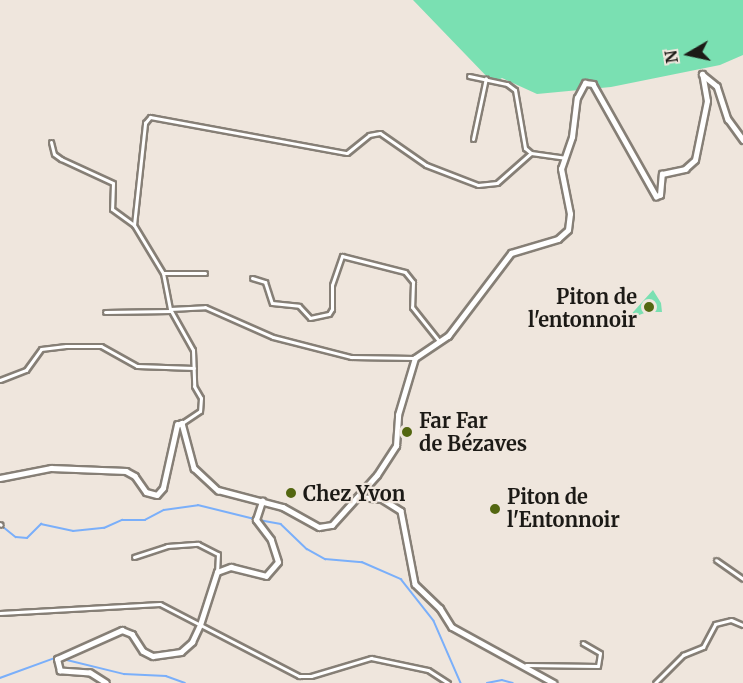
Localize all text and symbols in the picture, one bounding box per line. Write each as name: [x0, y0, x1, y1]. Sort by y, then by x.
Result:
north arrow: [659, 24, 719, 84]
text: N: [660, 49, 682, 65]
place label: Piton de l'entonnoir: [528, 284, 637, 331]
marker: Piton de l'entonnoir: [642, 300, 656, 314]
place label: Far Far de Bézaves: [419, 408, 527, 455]
marker: Far Far de Bézaves: [400, 425, 414, 439]
place label: Chez Yvon: [303, 481, 405, 505]
place label: Piton de l'Entonnoir: [507, 485, 620, 532]
marker: Chez Yvon: [284, 486, 298, 500]
marker: Piton de l'Entonnoir: [488, 502, 502, 516]

